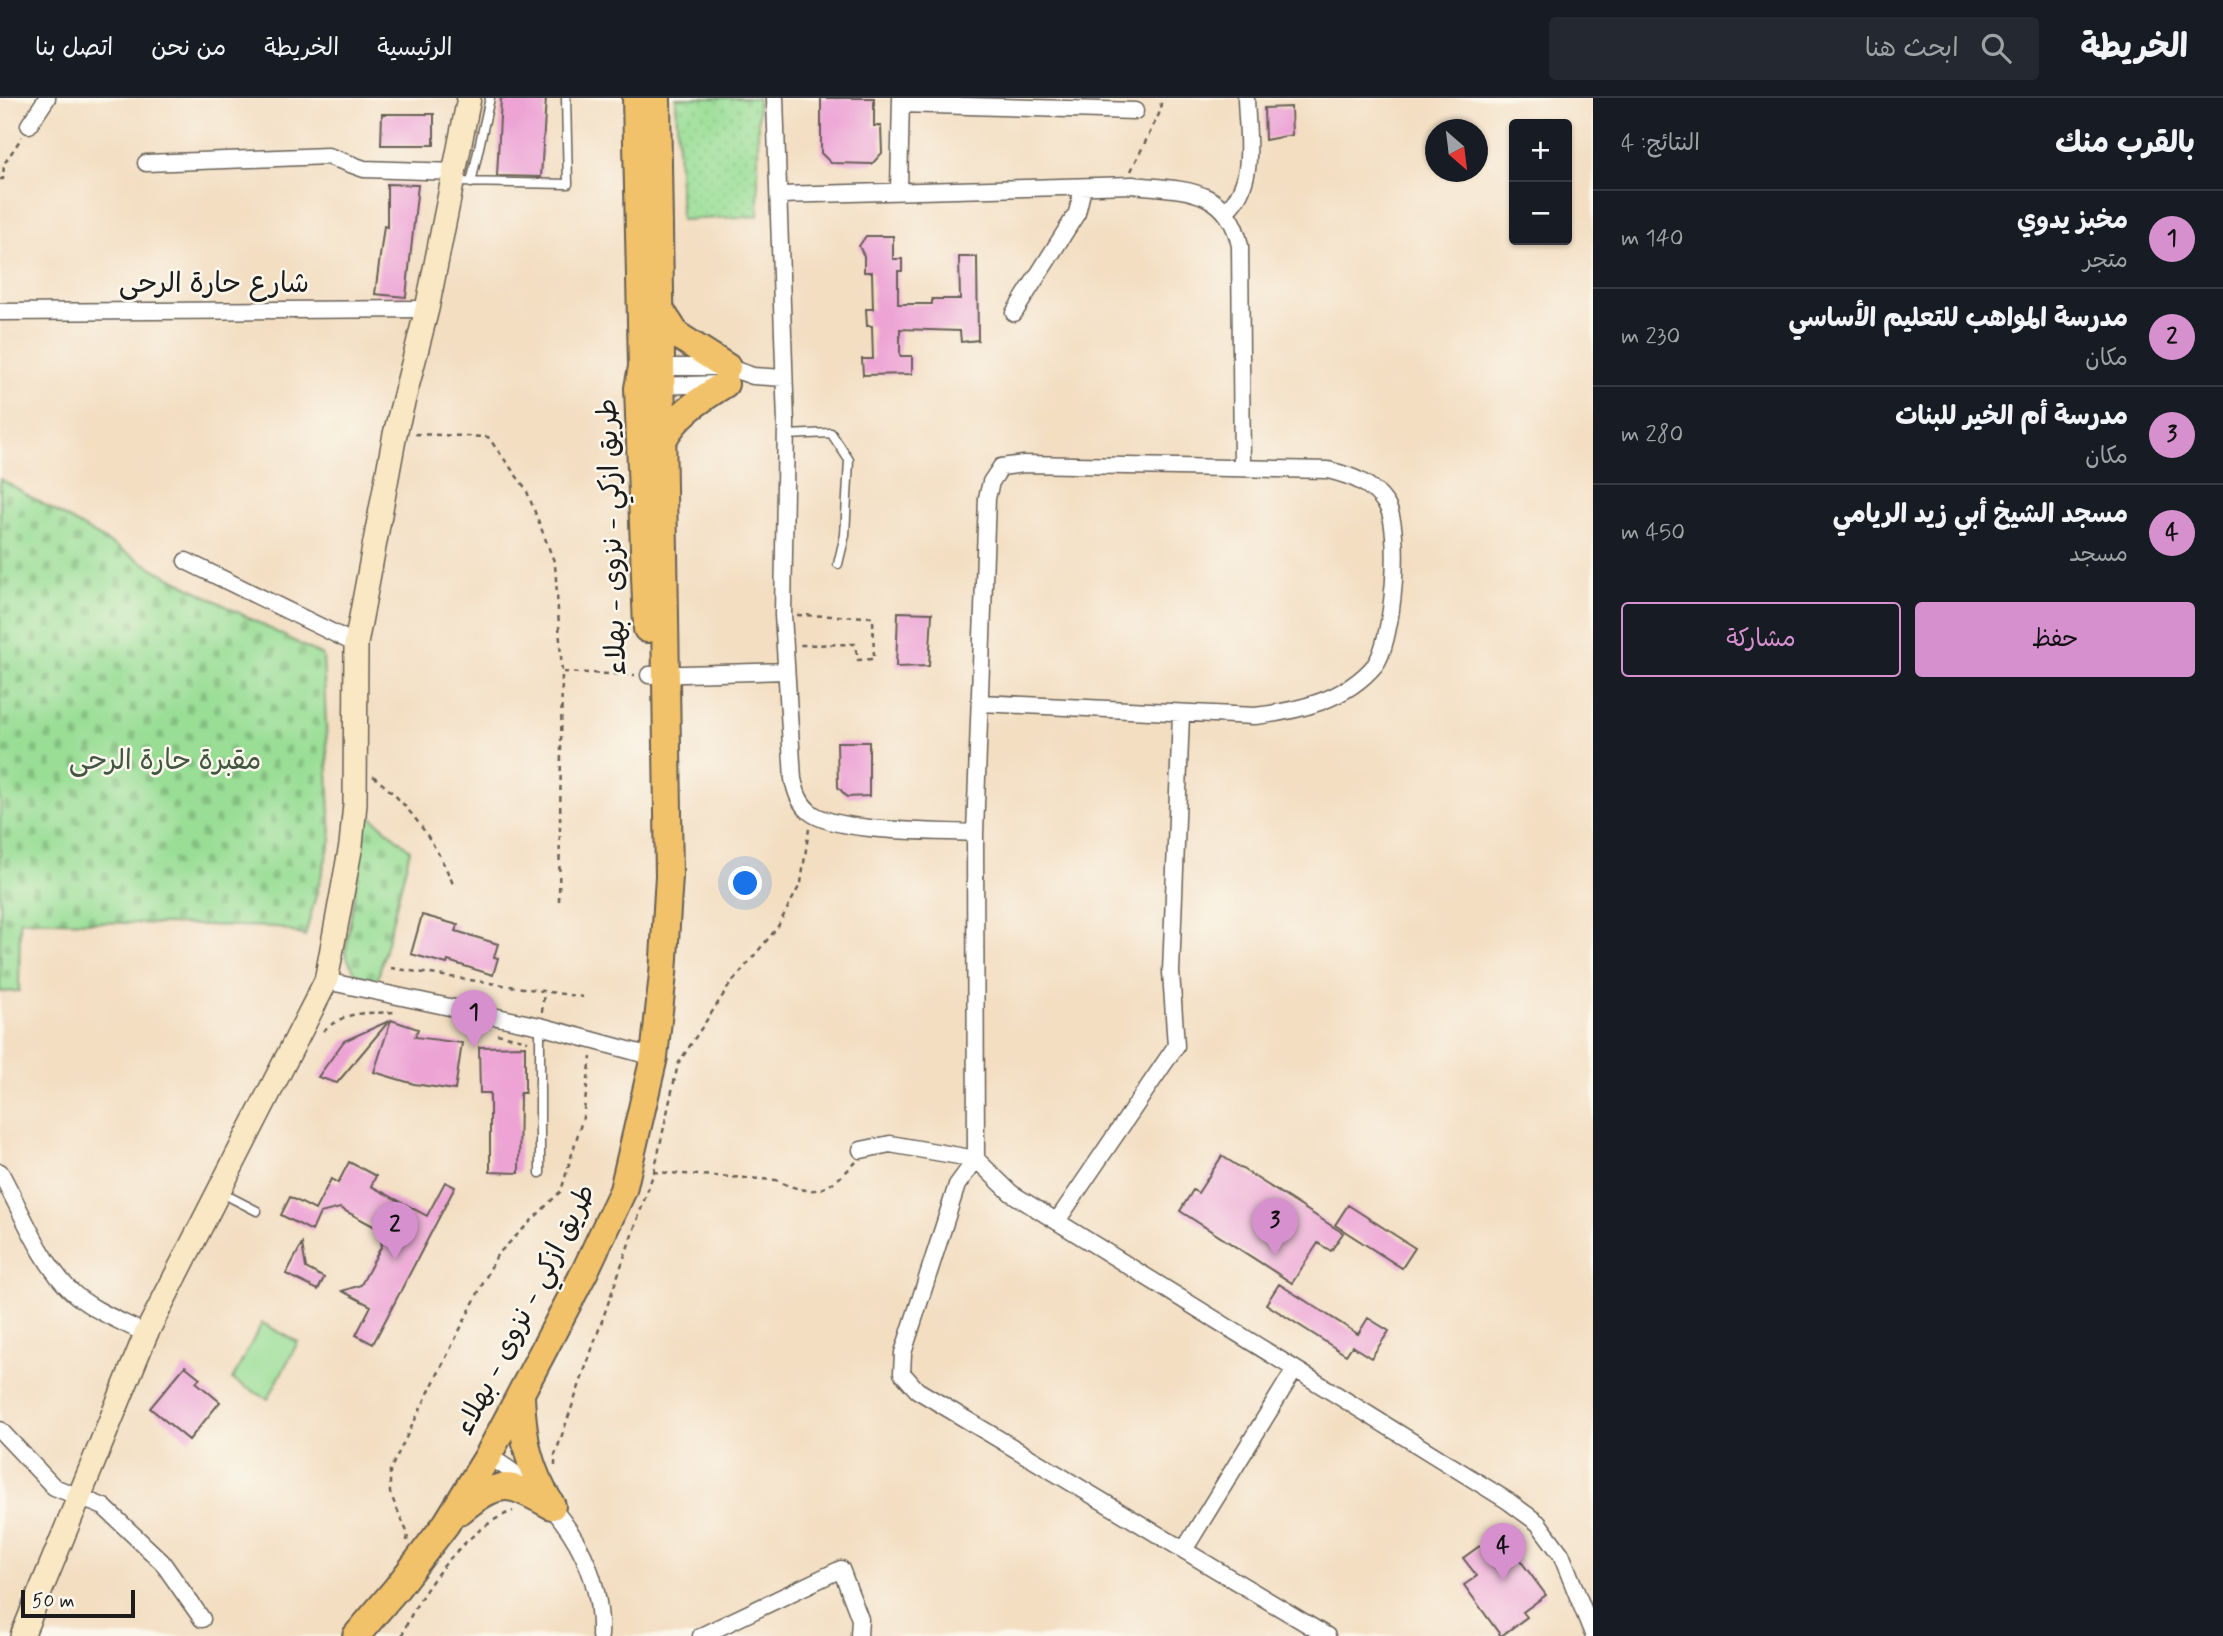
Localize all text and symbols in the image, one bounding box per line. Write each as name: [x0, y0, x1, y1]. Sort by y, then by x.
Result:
search box: [1549, 17, 2039, 80]
text: الخريطة: [2081, 26, 2188, 70]
icon: search: [1977, 29, 2015, 67]
text: ابحث هنا: [1865, 32, 1959, 66]
text: اتصل بنا: [35, 33, 113, 64]
text: من نحن: [151, 33, 226, 64]
text: الخريطة: [264, 33, 339, 64]
text: الرئيسية: [377, 33, 453, 64]
north arrow: [1425, 119, 1488, 182]
map controls: [1509, 119, 1572, 245]
button: +: [1509, 119, 1572, 182]
text: بالقرب منك: [2055, 124, 2195, 163]
text: النتائج: 4: [1621, 129, 1700, 159]
button: −: [1509, 182, 1572, 245]
text: مخبز يدوي: [2017, 204, 2128, 238]
text: 140 m: [1621, 224, 1684, 254]
text: 1: [2167, 224, 2177, 254]
text: متجر: [2083, 246, 2128, 276]
street label: شارع حارة الرحى: [119, 266, 309, 303]
text: مدرسة المواهب للتعليم الأساسي: [1788, 302, 2128, 336]
text: 230 m: [1621, 322, 1680, 352]
text: 2: [2166, 322, 2178, 352]
text: مكان: [2085, 344, 2128, 374]
street label: طريق ازكي - نزوى - بهلاء: [590, 398, 640, 676]
text: مدرسة أم الخير للبنات: [1895, 400, 2128, 434]
text: 280 m: [1621, 420, 1683, 450]
text: 3: [2167, 420, 2177, 450]
text: مكان: [2085, 442, 2128, 472]
text: مسجد الشيخ أبي زيد الريامي: [1833, 498, 2128, 532]
text: 450 m: [1621, 518, 1685, 548]
text: 4: [2165, 518, 2179, 548]
text: مسجد: [2069, 540, 2128, 570]
button: مشاركة: [1621, 602, 1901, 677]
button: حفظ: [1915, 602, 2195, 677]
park label: مقبرة حارة الرحى: [69, 743, 261, 780]
your location: [728, 866, 762, 900]
pin: 1: [451, 990, 497, 1048]
street label: طريق ازكي - نزوى - بهلاء: [447, 1178, 609, 1444]
pin: 3: [1252, 1198, 1298, 1256]
pin: 2: [372, 1202, 418, 1260]
pin: 4: [1480, 1523, 1526, 1581]
scale bar: [21, 1587, 135, 1619]
text: 50 m: [32, 1589, 75, 1614]

